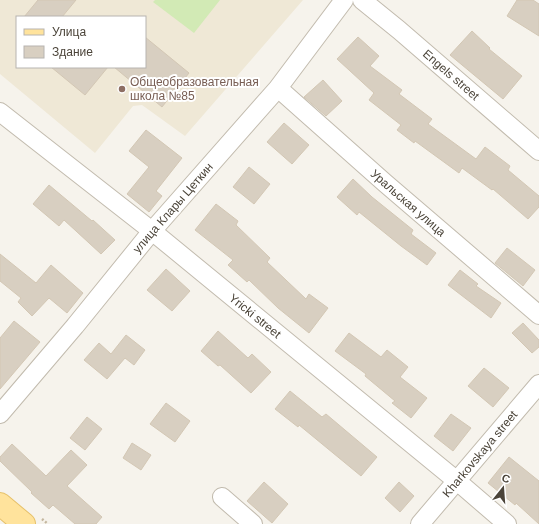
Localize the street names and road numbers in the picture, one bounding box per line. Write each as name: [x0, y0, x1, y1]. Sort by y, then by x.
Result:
street label: Engels street: [420, 47, 483, 104]
street label: улица Клары Цеткин: [130, 160, 216, 256]
street label: Уральская улица: [368, 167, 449, 240]
street label: Yricki street: [226, 291, 284, 342]
street label: Kharkovskaya street: [440, 407, 521, 500]

